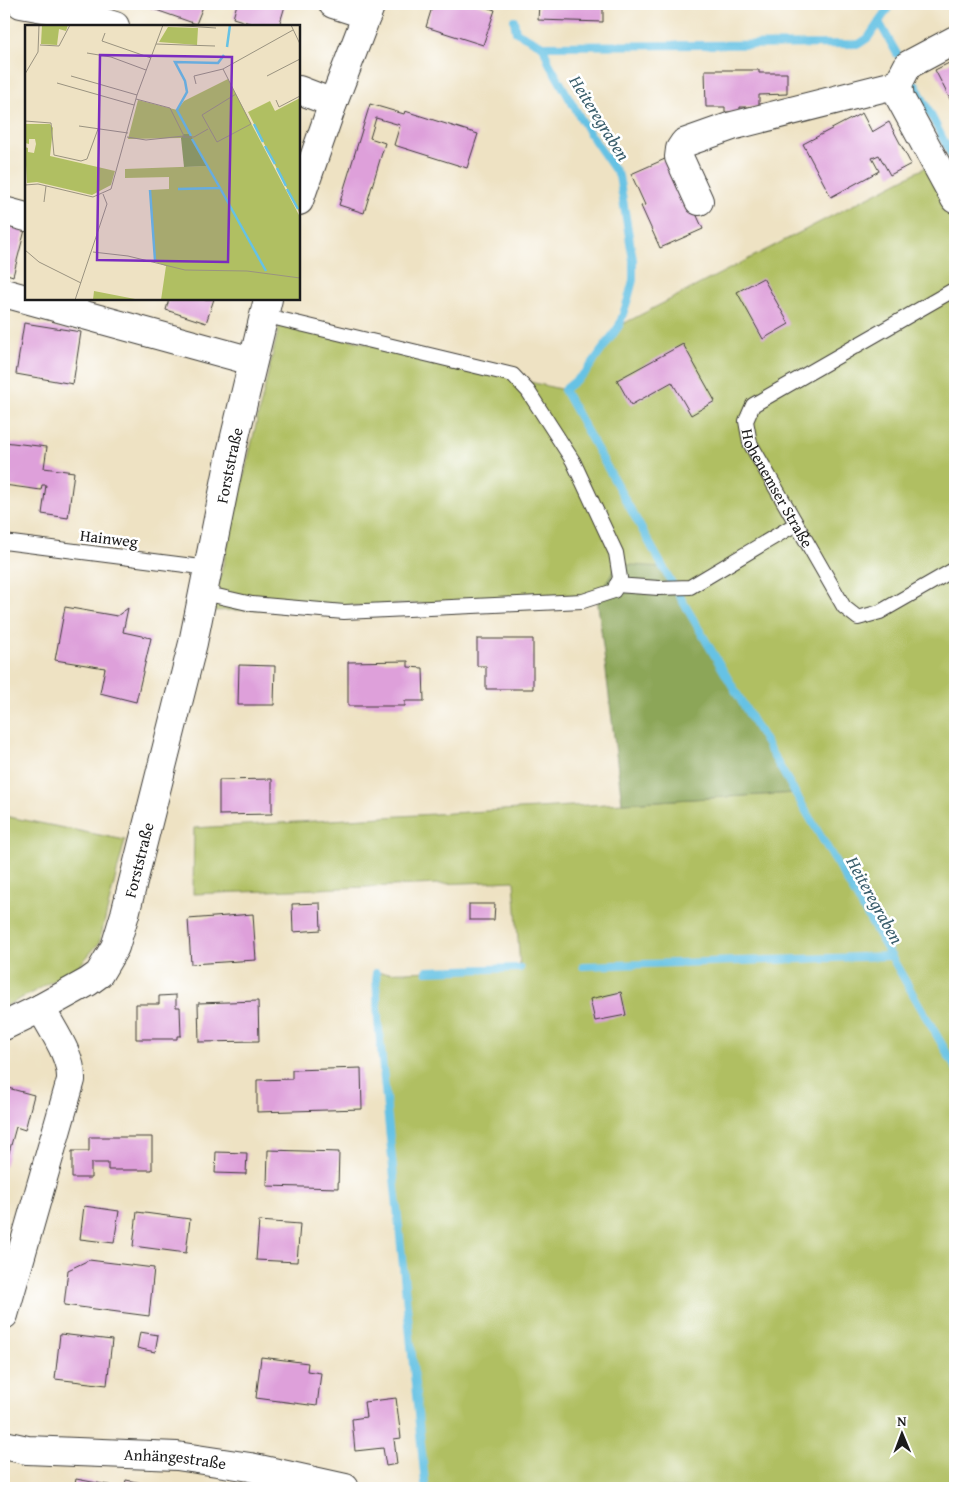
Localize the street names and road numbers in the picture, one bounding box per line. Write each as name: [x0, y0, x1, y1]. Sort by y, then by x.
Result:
street label: Forststraße: [209, 425, 249, 505]
street label: Hohenemser Straße: [736, 427, 820, 552]
street label: Hainweg: [79, 523, 139, 553]
street label: Forststraße: [118, 820, 160, 900]
street label: Anhängestraße: [124, 1442, 228, 1475]

